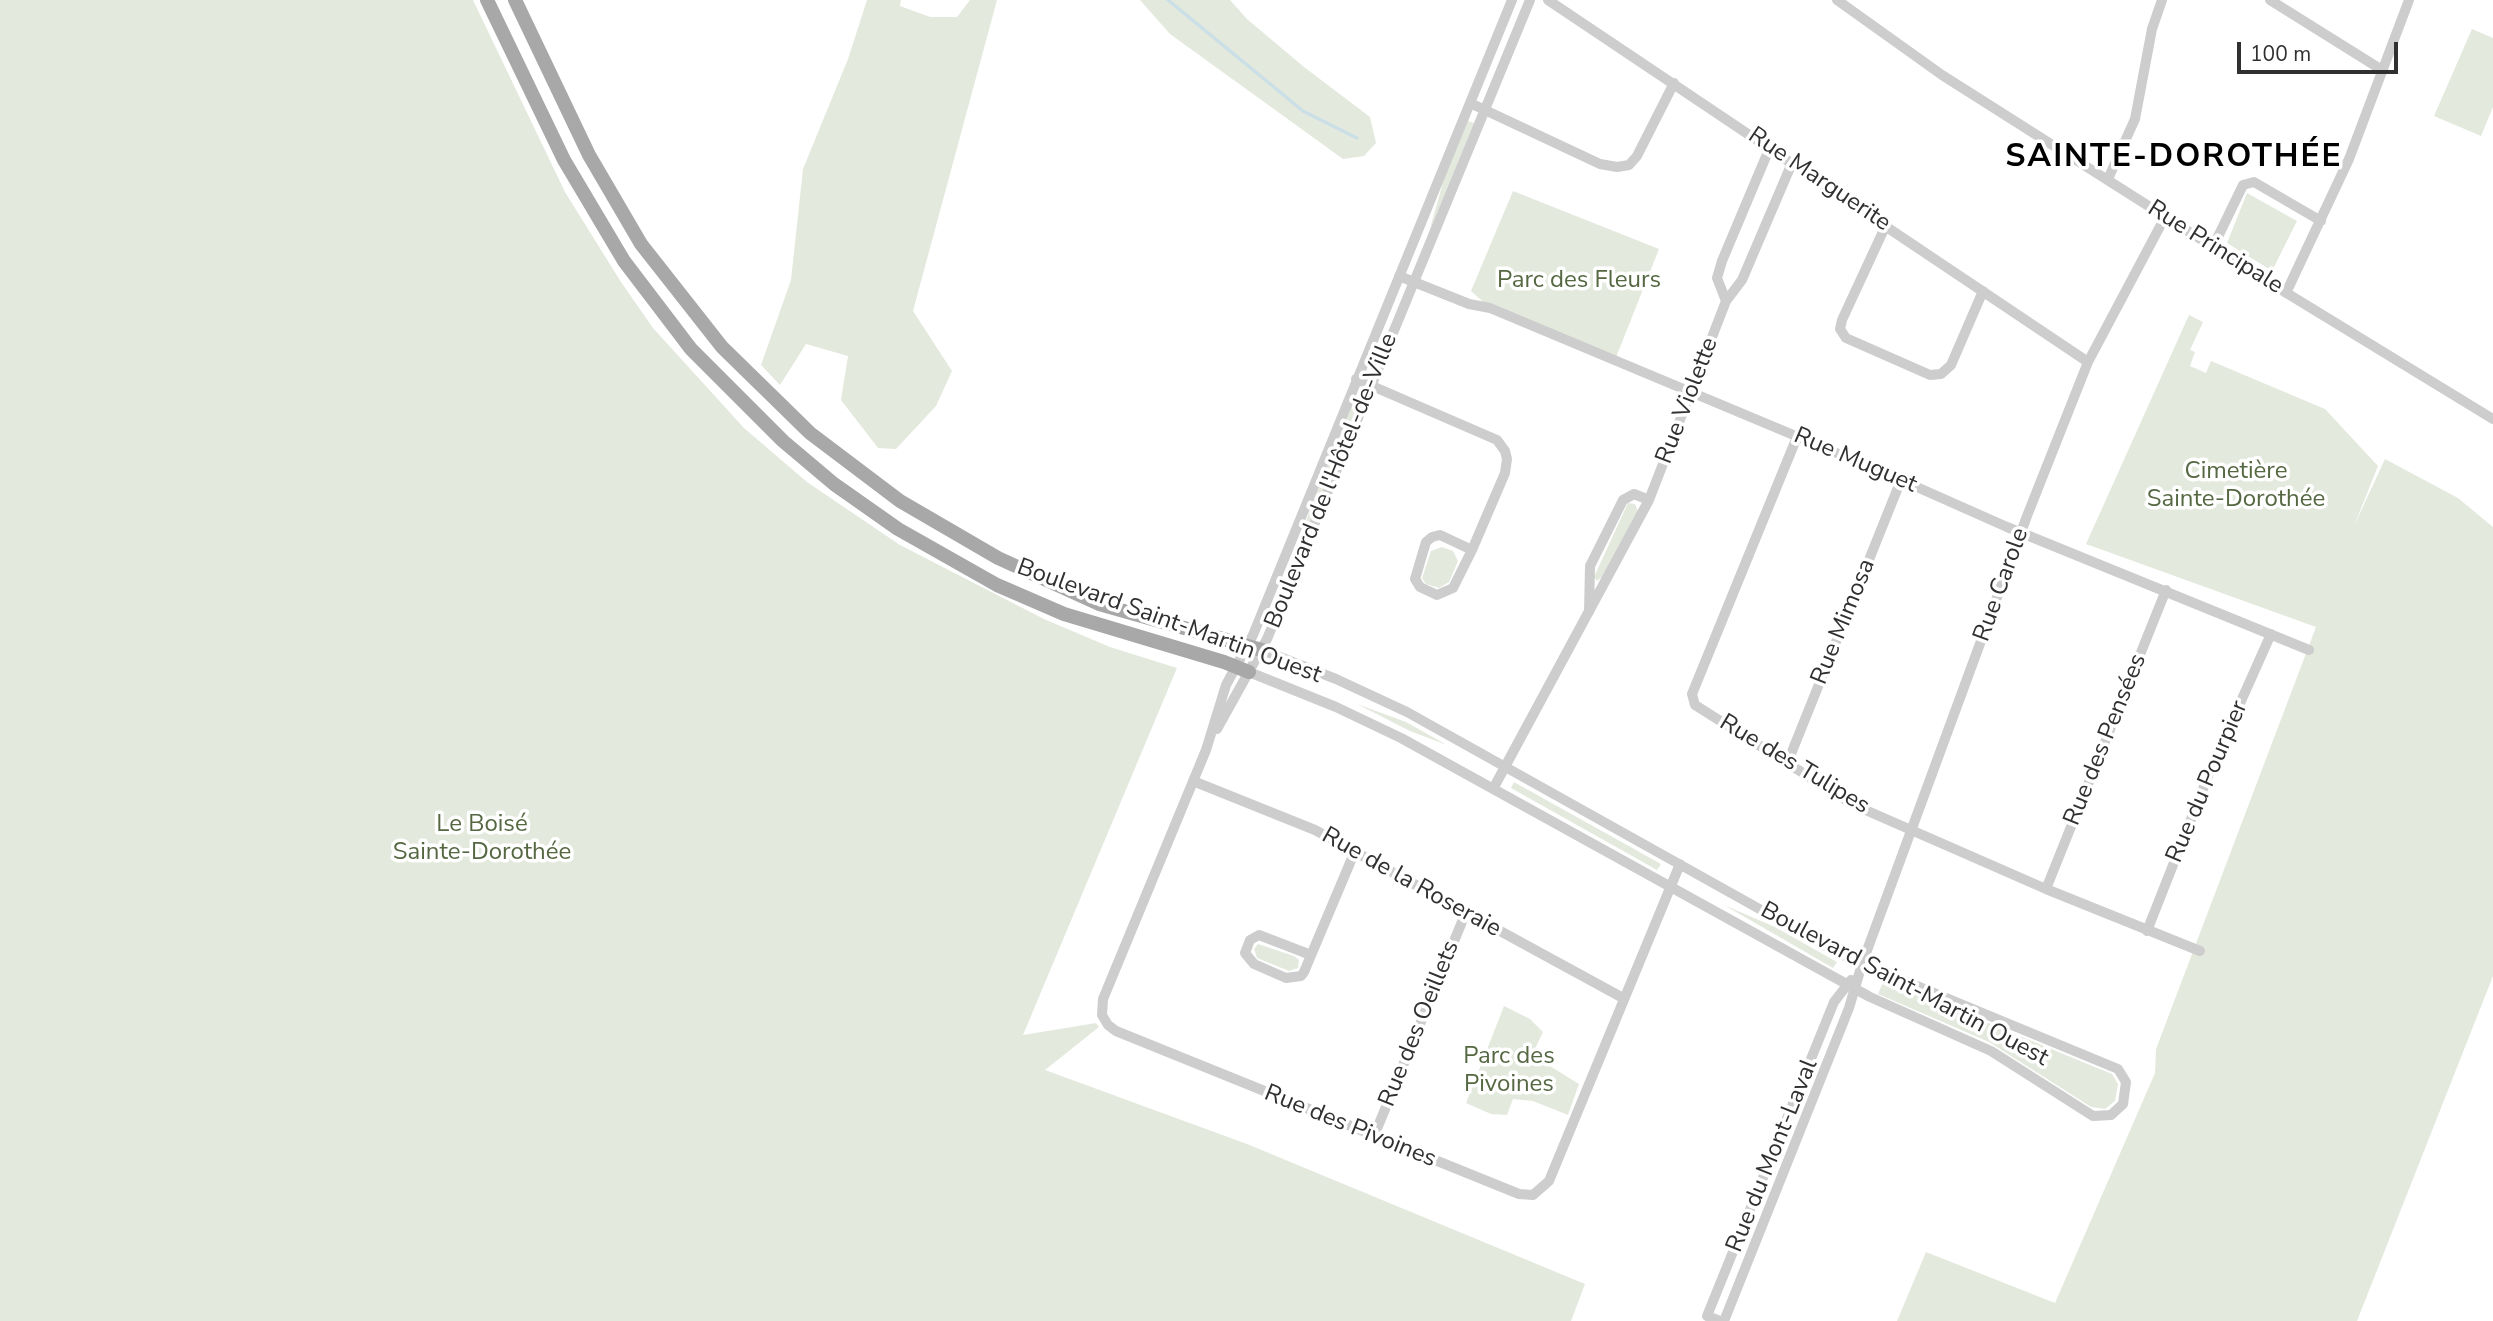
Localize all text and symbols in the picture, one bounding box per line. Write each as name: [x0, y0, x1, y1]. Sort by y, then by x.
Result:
scale bar: [2241, 28, 2402, 72]
text: 100 m: [2250, 40, 2311, 68]
street label: Rue Marguerite: [1742, 122, 1896, 238]
district label: SAINTE-DOROTHÉE: [2007, 139, 2341, 177]
street label: Rue Principale: [2142, 195, 2288, 301]
park label: Parc des Fleurs: [1497, 267, 1661, 295]
street label: Boulevard de l'Hôtel-de-Ville: [1260, 329, 1404, 633]
street label: Rue Violette: [1651, 334, 1725, 468]
street label: Rue Muguet: [1789, 422, 1921, 500]
park label: Cimetière Sainte-Dorothée: [2147, 458, 2325, 514]
street label: Rue Carole: [1968, 524, 2036, 646]
street label: Boulevard Saint-Martin Ouest: [1013, 553, 1325, 691]
street label: Rue Mimosa: [1806, 555, 1882, 689]
street label: Rue des Pensées: [2058, 650, 2154, 830]
street label: Rue du Pourpier: [2161, 697, 2255, 867]
street label: Rue des Tulipes: [1714, 709, 1874, 821]
park label: Le Boisé Sainte-Dorothée: [393, 811, 571, 867]
street label: Rue de la Roseraie: [1316, 822, 1506, 944]
street label: Boulevard Saint-Martin Ouest: [1755, 897, 2053, 1073]
street label: Rue des Oeillets: [1374, 937, 1466, 1111]
park label: Parc des Pivoines: [1463, 1043, 1555, 1099]
street label: Rue du Mont-Laval: [1721, 1055, 1825, 1257]
street label: Rue des Pivoines: [1260, 1079, 1440, 1175]

